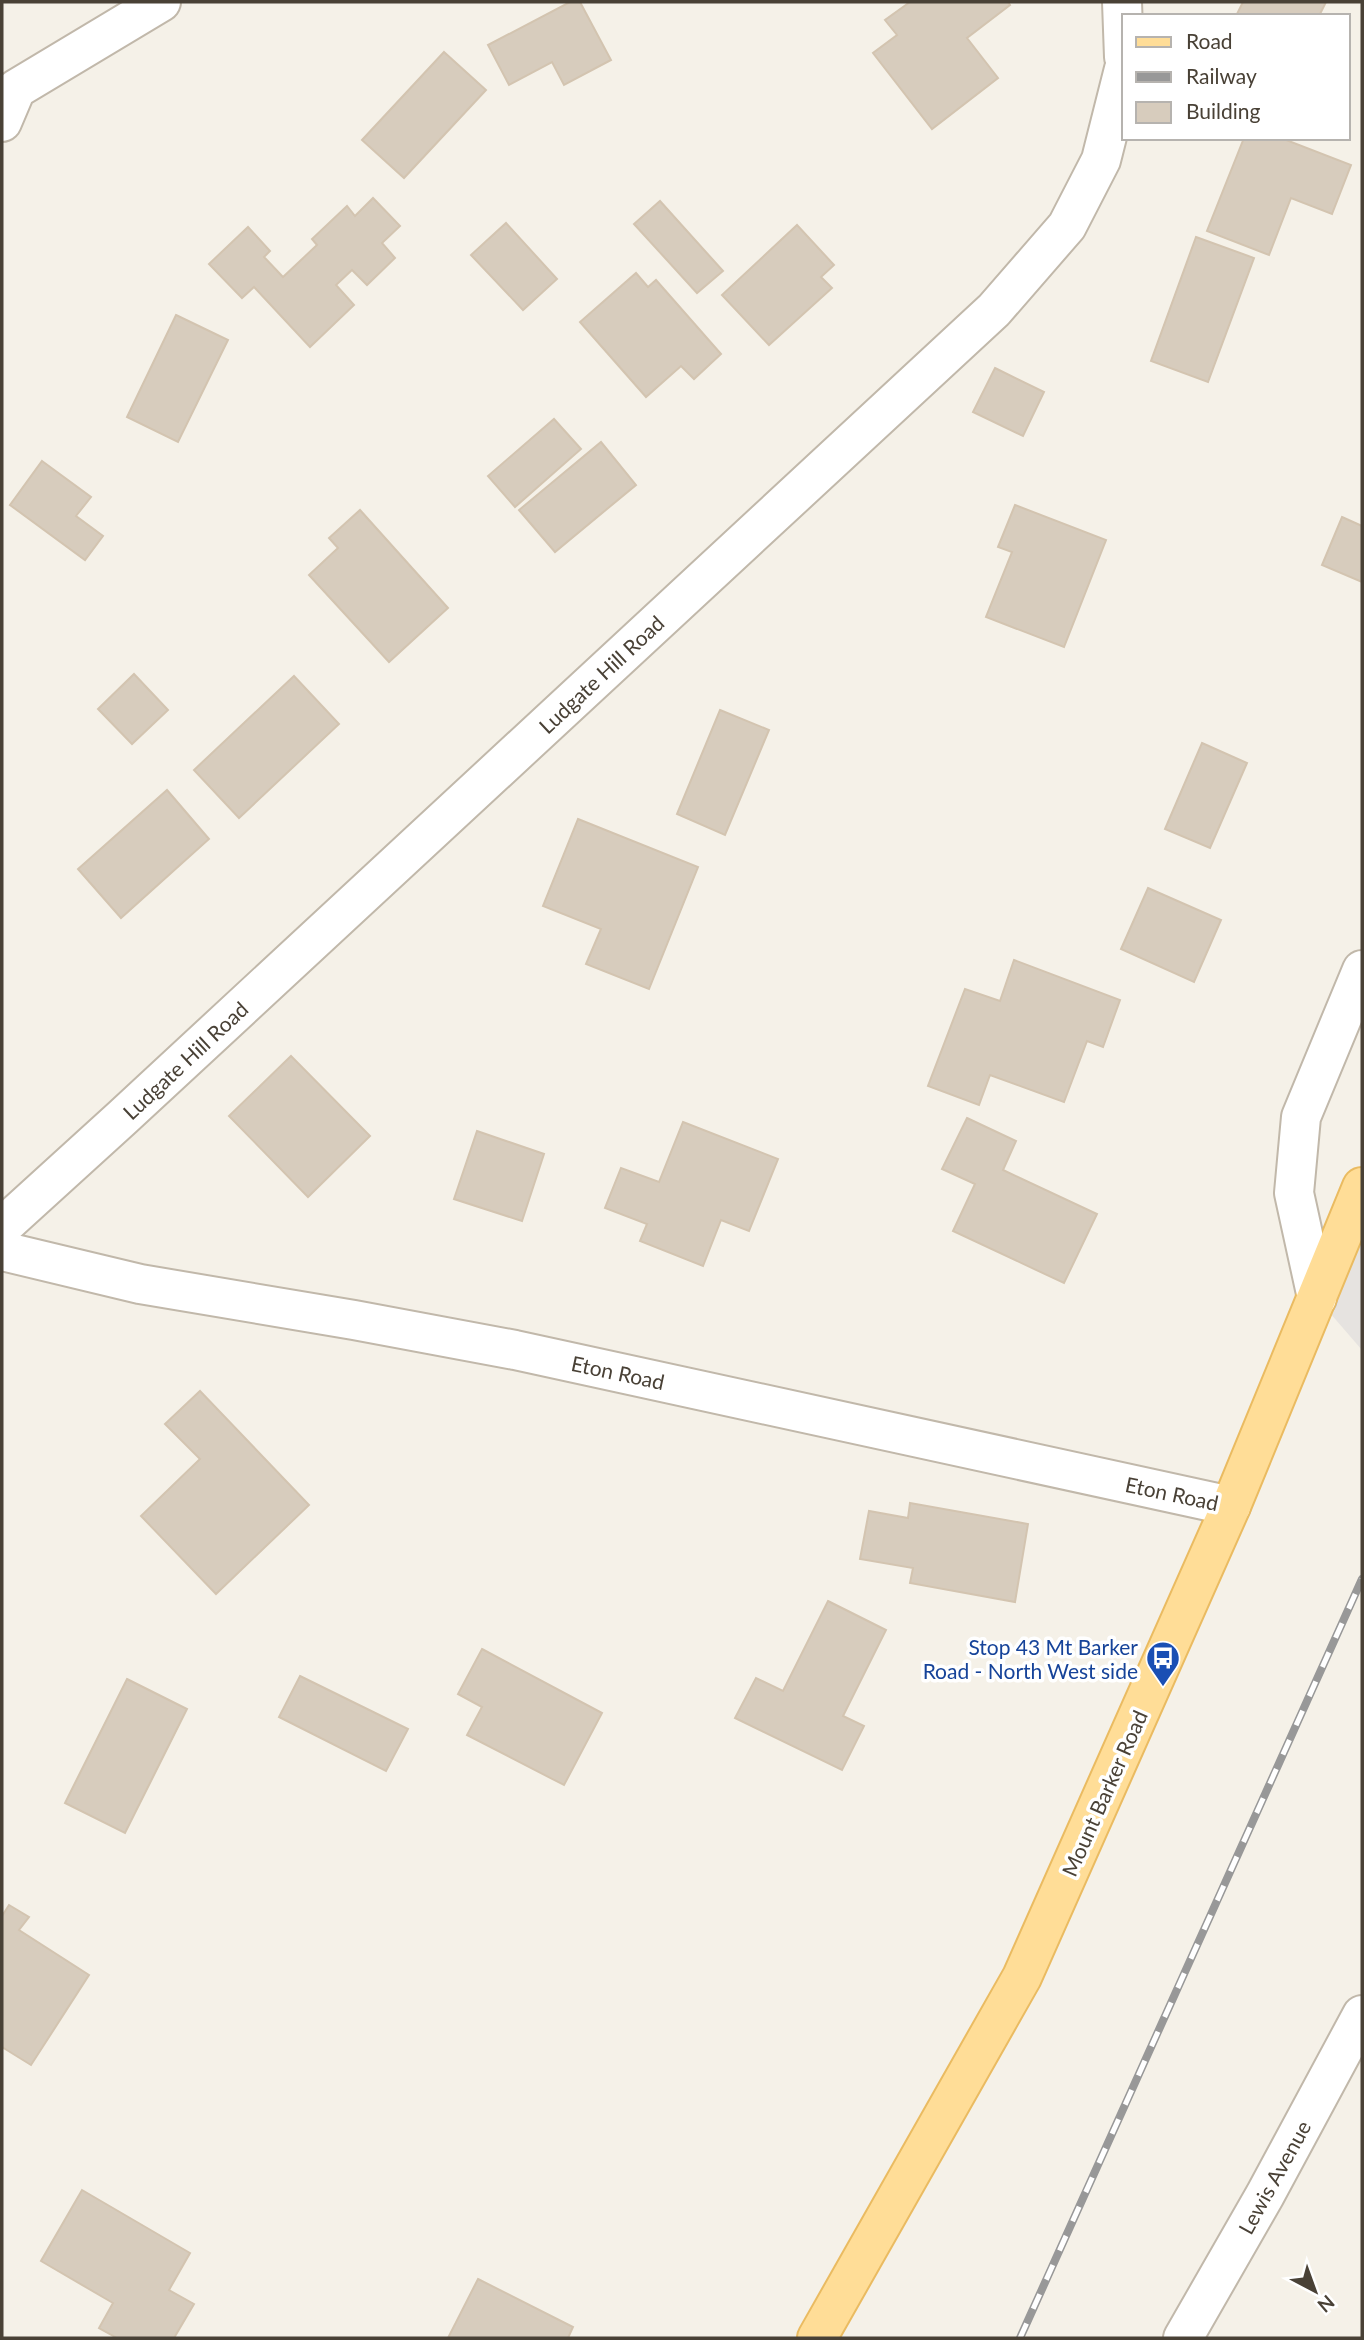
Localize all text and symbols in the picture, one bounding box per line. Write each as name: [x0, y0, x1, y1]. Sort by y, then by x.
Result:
legend: [1122, 14, 1350, 140]
text: Road: [1186, 28, 1233, 53]
text: Railway: [1186, 63, 1257, 88]
text: Building: [1186, 98, 1261, 123]
street label: Ludgate Hill Road: [533, 610, 669, 738]
street label: Ludgate Hill Road: [117, 996, 253, 1124]
street label: Eton Road: [569, 1350, 667, 1394]
street label: Eton Road: [1123, 1471, 1221, 1515]
place label: Stop 43 Mt Barker Road - North West side: [923, 1634, 1138, 1683]
bus stop icon: Stop 43 Mt Barker Road - North West side: [1144, 1639, 1182, 1688]
street label: Mount Barker Road: [1056, 1706, 1152, 1880]
street label: Lewis Avenue: [1233, 2116, 1315, 2238]
north arrow: [1280, 2256, 1350, 2326]
text: N: [1313, 2291, 1340, 2318]

